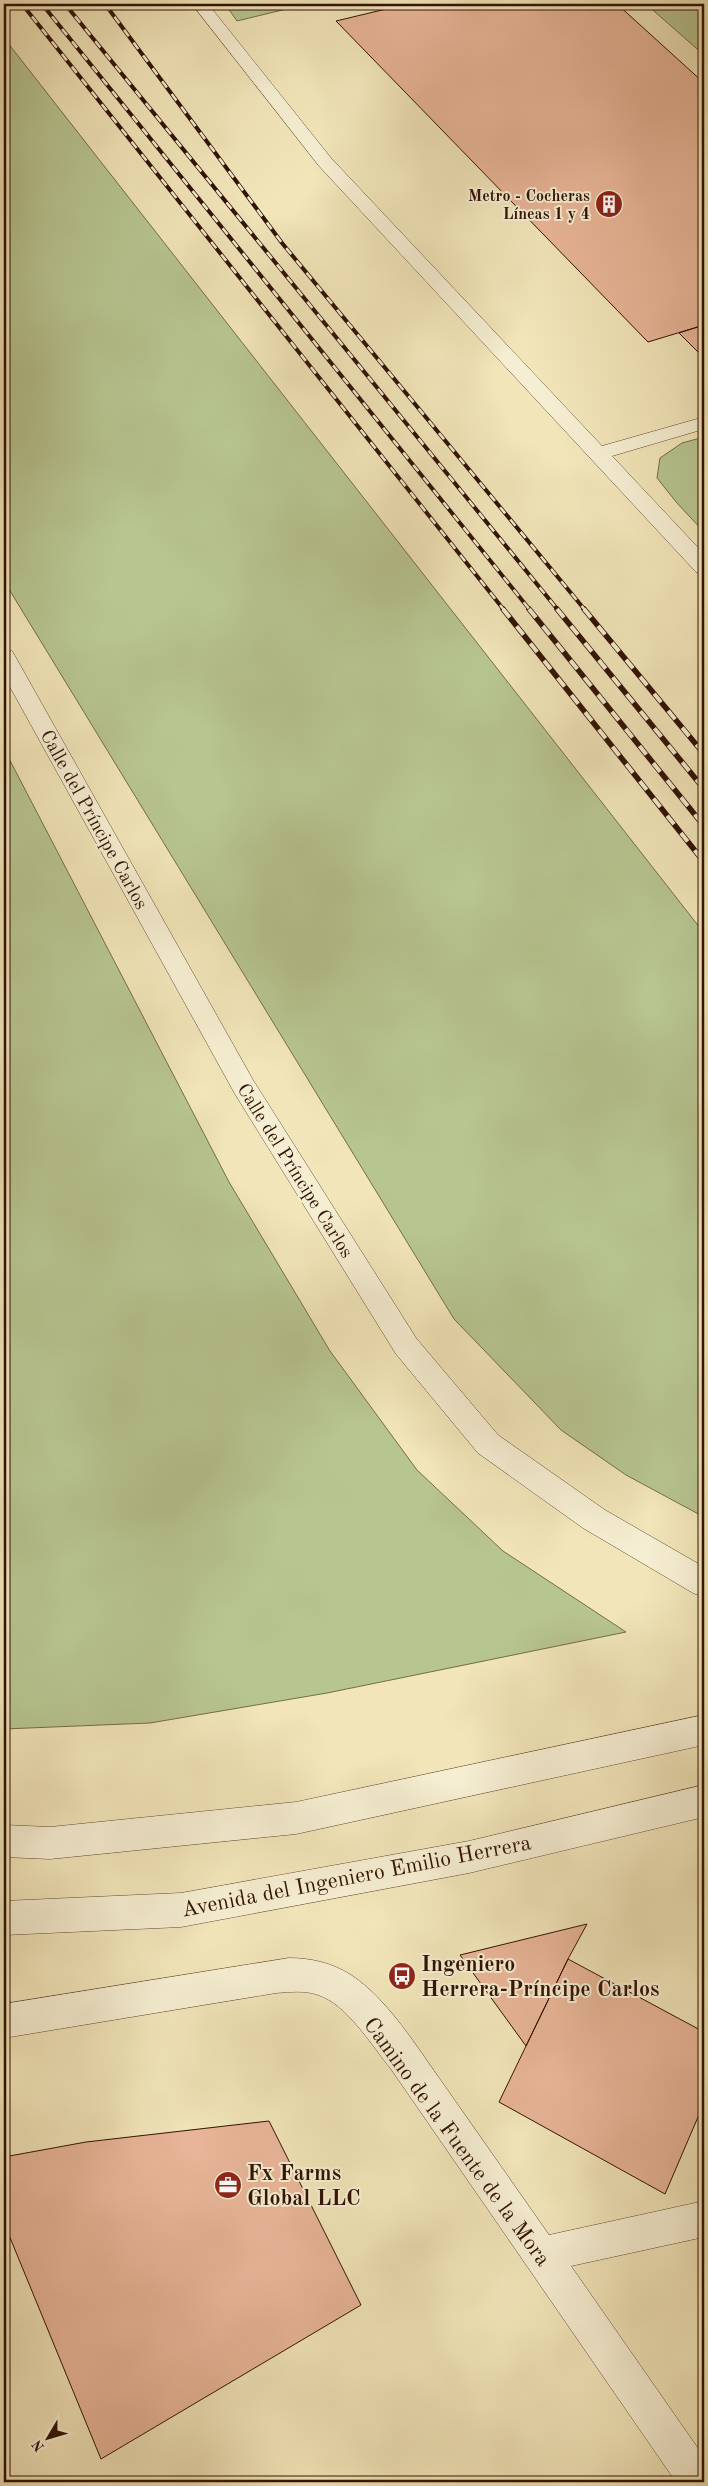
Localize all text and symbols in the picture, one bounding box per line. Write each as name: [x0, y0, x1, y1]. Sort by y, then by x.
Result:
place label: Metro - Cocheras Líneas 1 y 4: [468, 189, 590, 223]
building icon: Metro - Cocheras Líneas 1 y 4: [594, 189, 624, 219]
street label: Calle del Príncipe Carlos: [36, 727, 150, 913]
street label: Calle del Príncipe Carlos: [232, 1081, 355, 1262]
street label: Avenida del Ingeniero Emilio Herrera: [180, 1832, 533, 1922]
place label: Ingeniero Herrera-Príncipe Carlos: [421, 1954, 659, 2001]
bus stop icon: Ingeniero Herrera-Príncipe Carlos: [387, 1961, 417, 1991]
street label: Camino de la Fuente de la Mora: [359, 2014, 554, 2271]
place label: Fx Farms Global LLC: [247, 2163, 360, 2210]
office icon: Fx Farms Global LLC: [213, 2170, 243, 2200]
north arrow: [22, 2414, 72, 2464]
text: N: [30, 2437, 47, 2454]

